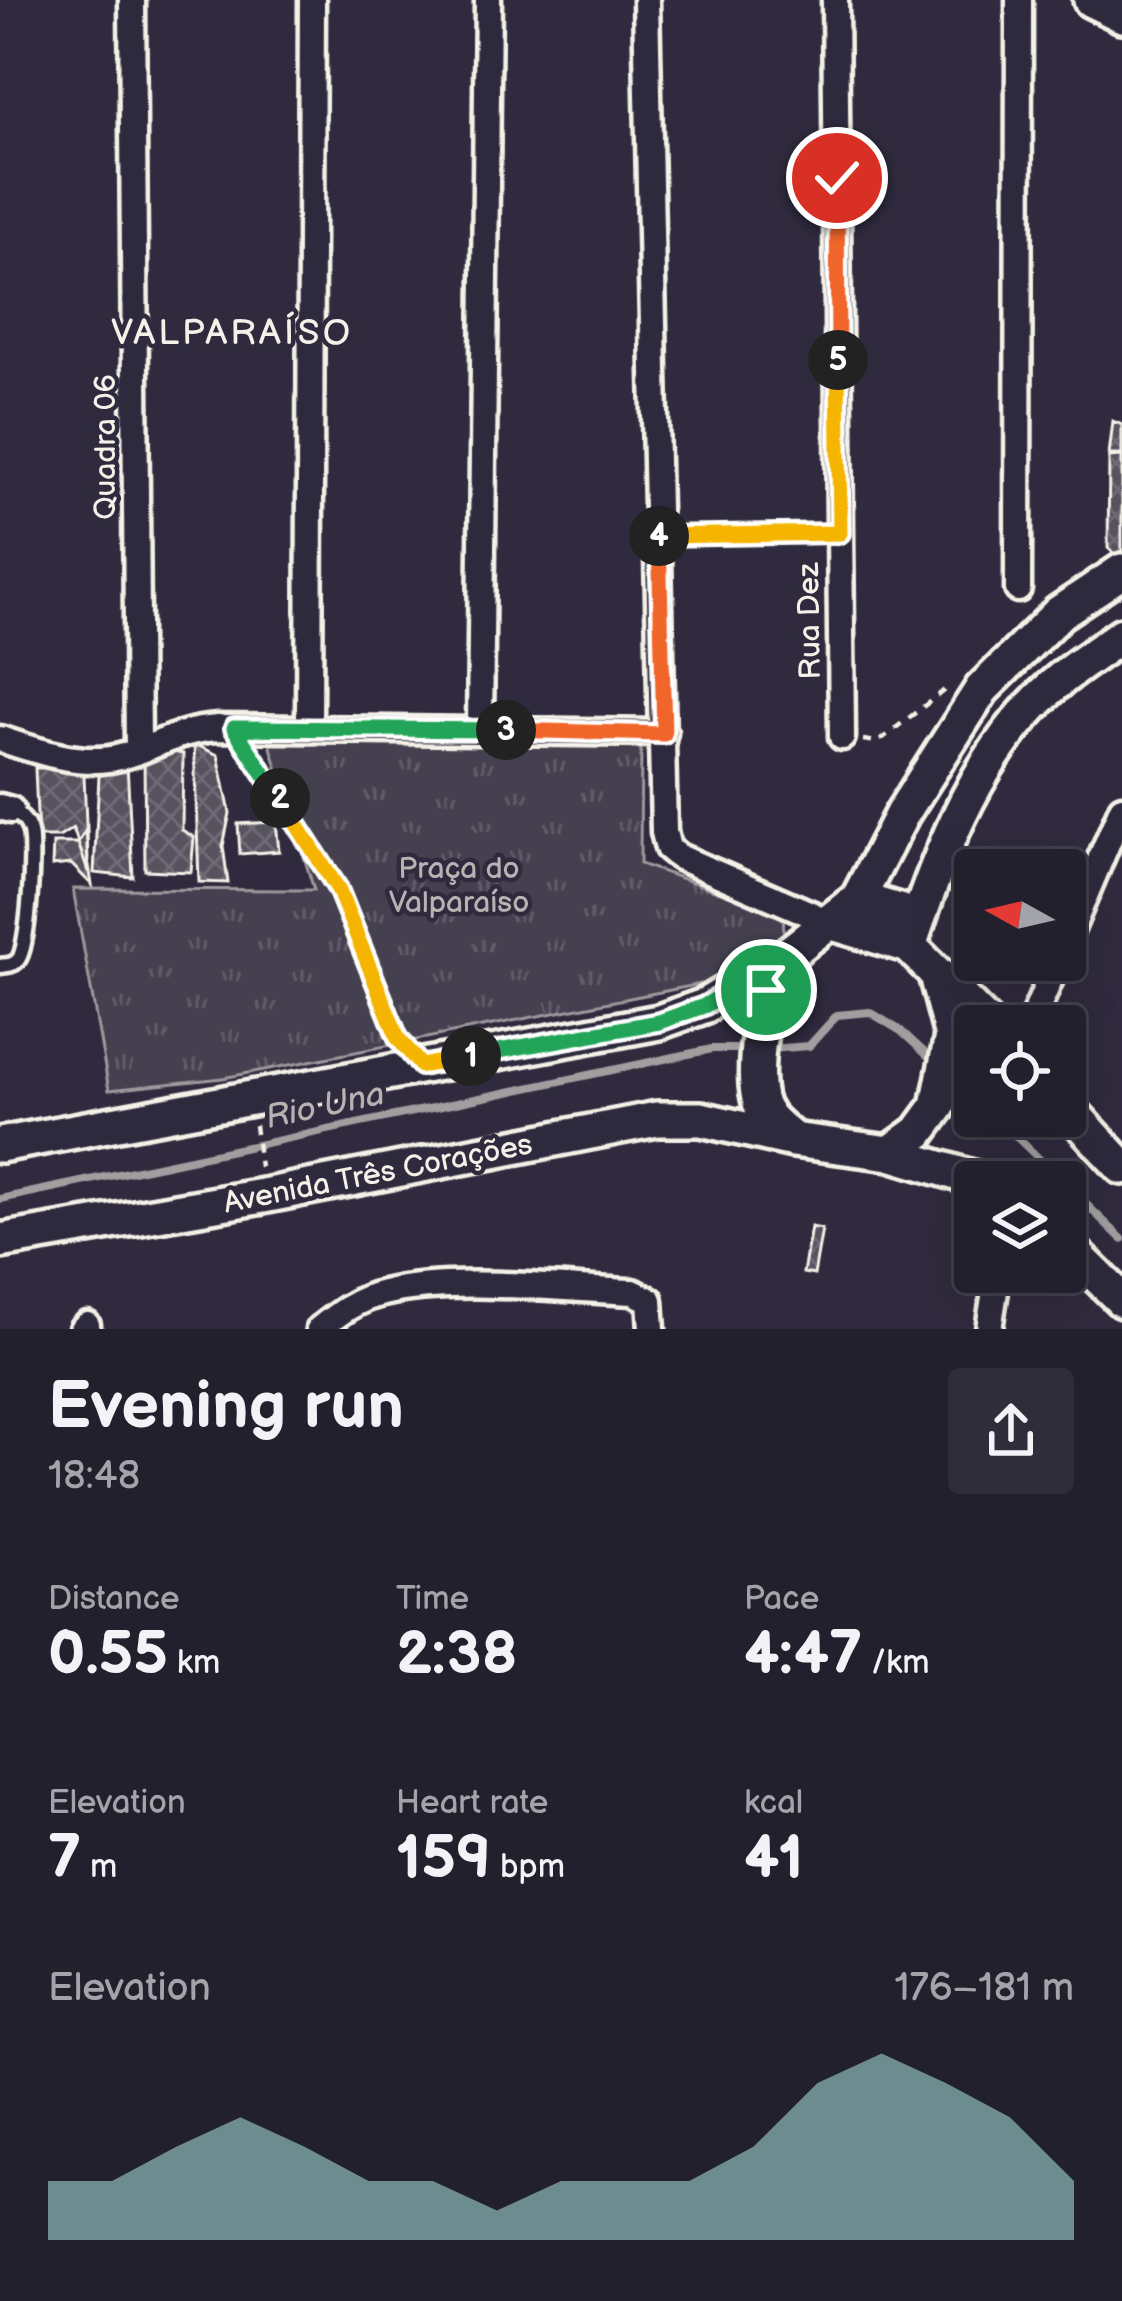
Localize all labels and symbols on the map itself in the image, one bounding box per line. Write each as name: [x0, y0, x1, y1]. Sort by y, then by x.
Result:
pin: [786, 127, 888, 229]
district label: VALPARAÍSO: [111, 311, 353, 355]
pin: 5: [808, 330, 868, 390]
street label: Quadra 06: [88, 374, 124, 520]
pin: 4: [629, 506, 689, 566]
street label: Rua Dez: [791, 562, 829, 680]
pin: 3: [476, 700, 536, 760]
pin: 2: [250, 768, 310, 828]
north arrow: [954, 849, 1086, 981]
park label: Praça do Valparaíso: [389, 851, 529, 921]
pin: [715, 939, 817, 1041]
pin: 1: [441, 1026, 501, 1086]
water label: Rio Una: [262, 1074, 388, 1138]
street label: Avenida Três Corações: [221, 1126, 536, 1222]

